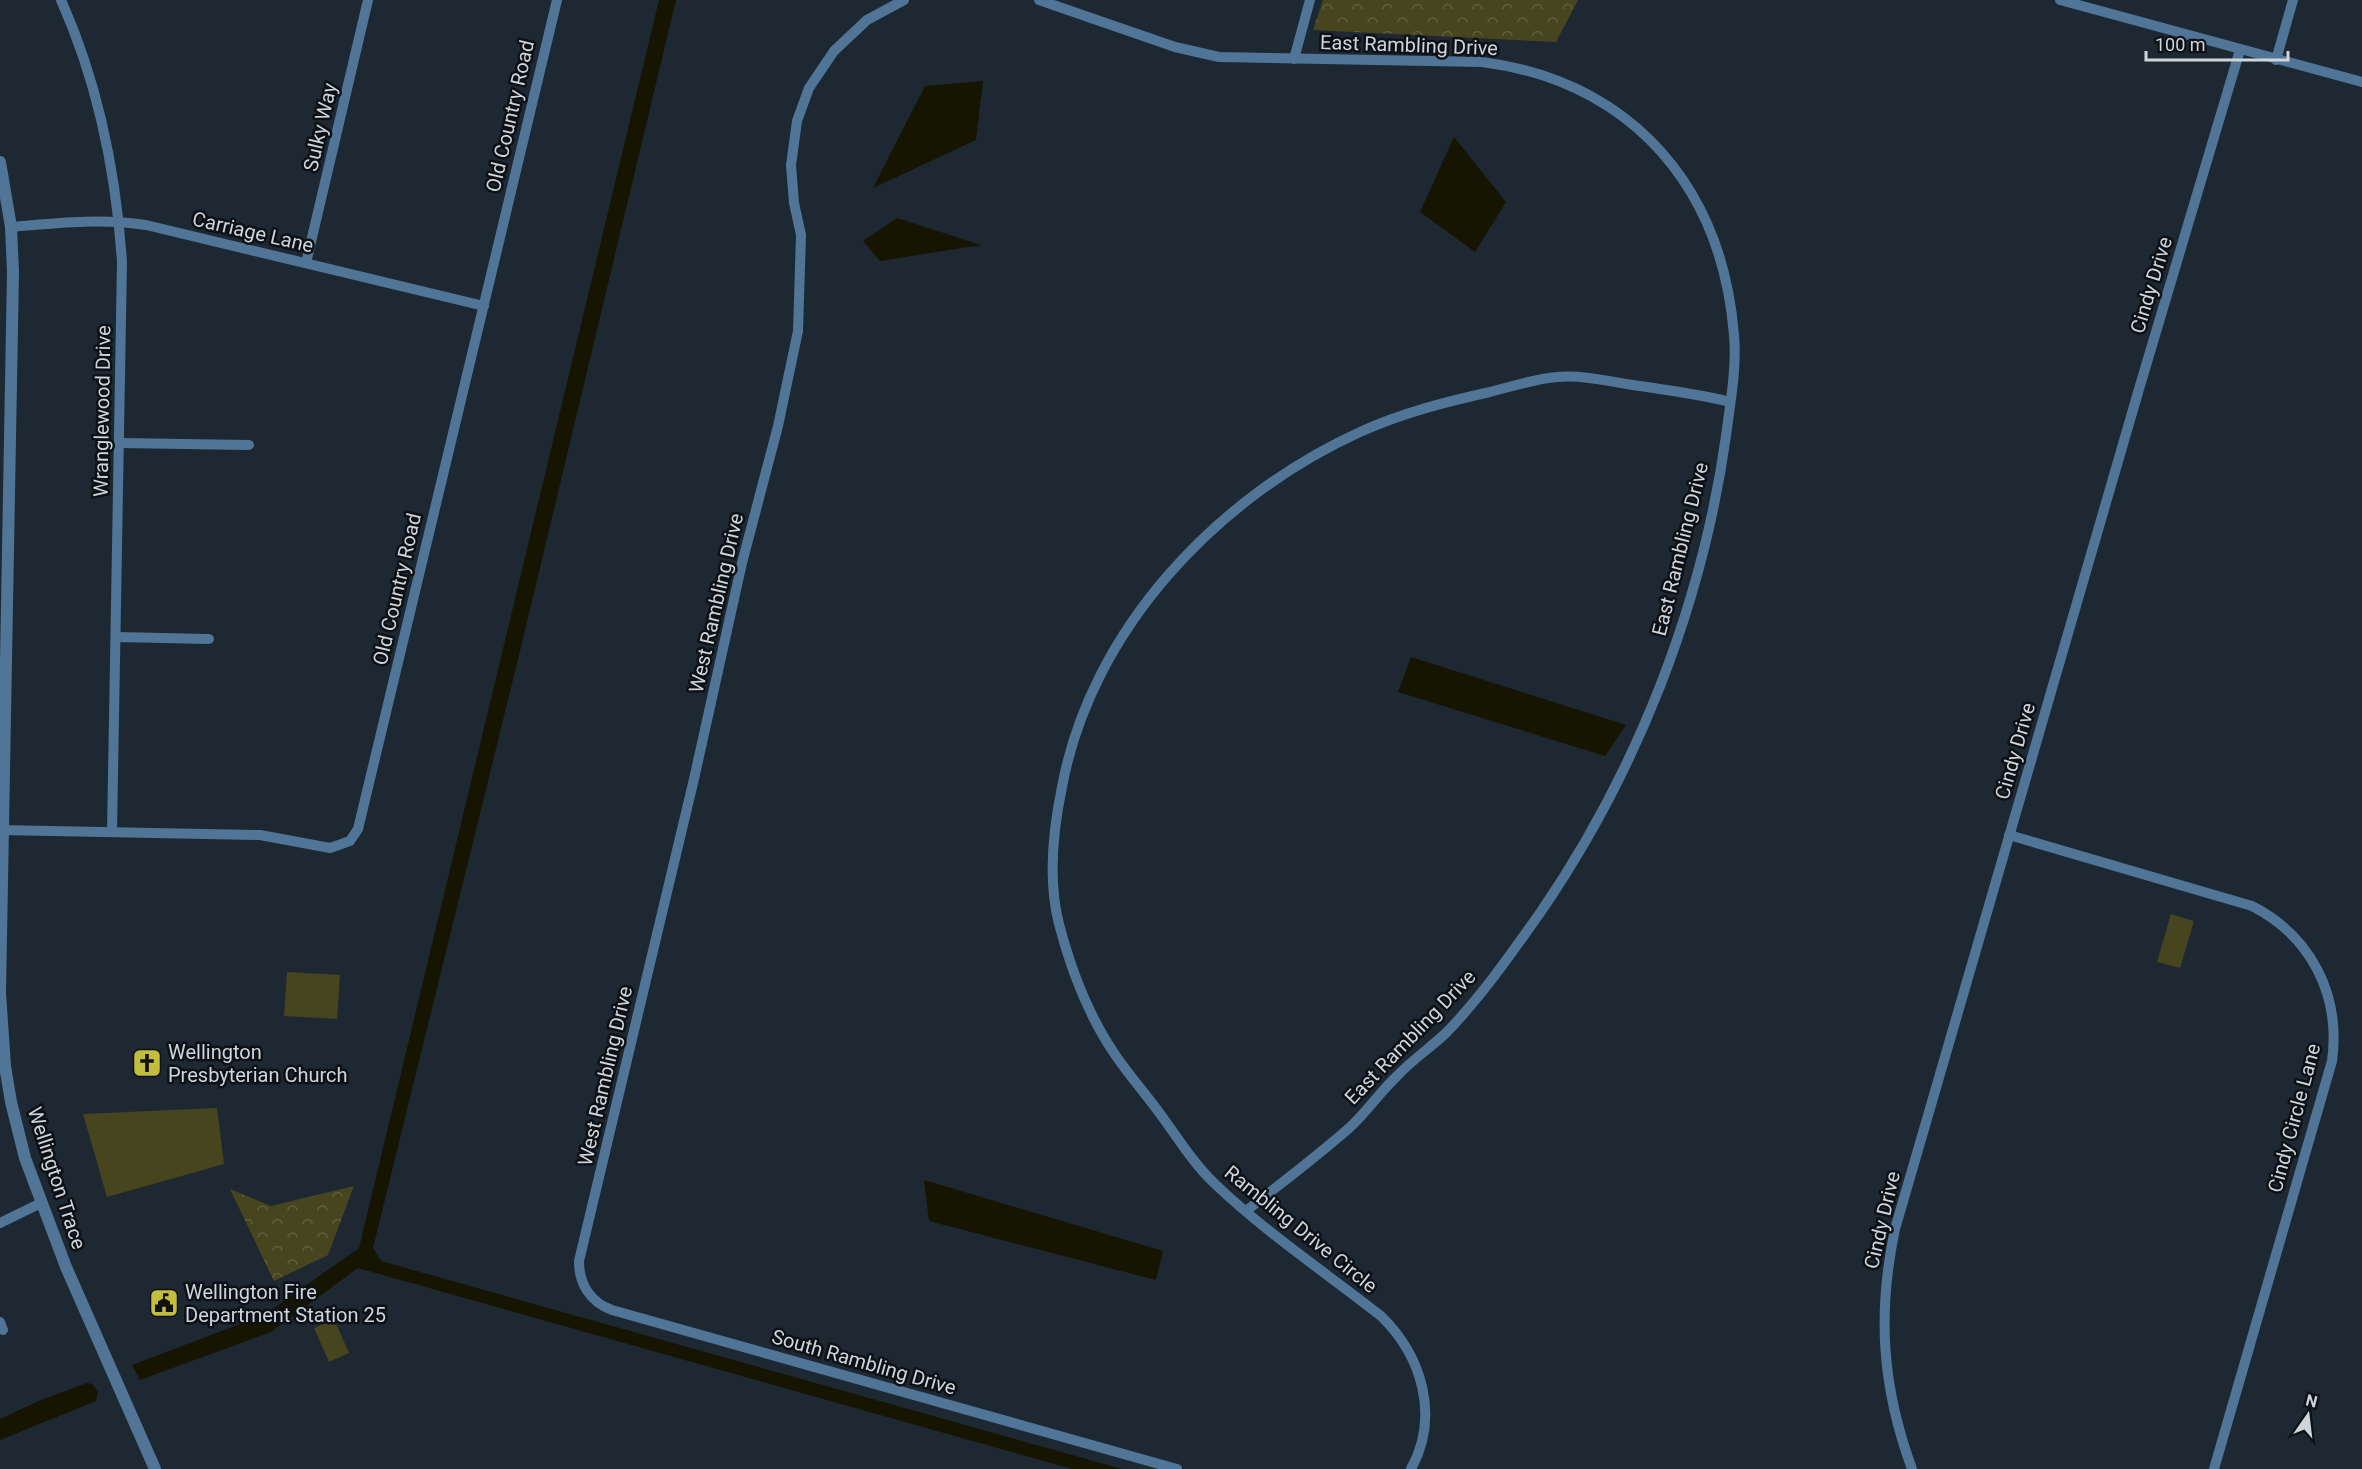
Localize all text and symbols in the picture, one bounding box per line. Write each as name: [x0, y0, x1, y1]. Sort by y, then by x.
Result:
scale bar: [2146, 24, 2288, 62]
street label: East Rambling Drive: [1320, 30, 1498, 60]
text: 100 m: [2155, 34, 2206, 55]
street label: Old Country Road: [481, 38, 539, 194]
street label: Sulky Way: [298, 80, 342, 174]
street label: Carriage Lane: [190, 206, 316, 258]
street label: Cindy Drive: [2125, 234, 2177, 336]
street label: Wranglewood Drive: [89, 325, 115, 497]
street label: East Rambling Drive: [1647, 460, 1713, 638]
street label: Old Country Road: [368, 511, 426, 667]
street label: West Rambling Drive: [684, 511, 748, 695]
street label: Cindy Drive: [1990, 700, 2040, 802]
street label: East Rambling Drive: [1340, 965, 1480, 1109]
street label: West Rambling Drive: [573, 984, 637, 1168]
place label: Wellington Presbyterian Church: [168, 1040, 348, 1087]
street label: Cindy Circle Lane: [2263, 1041, 2325, 1195]
church icon: Wellington Presbyterian Church: [131, 1047, 163, 1079]
street label: Wellington Trace: [23, 1104, 91, 1252]
street label: Rambling Drive Circle: [1220, 1160, 1382, 1298]
street label: Cindy Drive: [1859, 1169, 1905, 1271]
place label: Wellington Fire Department Station 25: [185, 1280, 386, 1327]
public building icon: Wellington Fire Department Station 25: [148, 1287, 180, 1319]
street label: South Rambling Drive: [769, 1324, 959, 1400]
north arrow: [2278, 1385, 2338, 1445]
text: N: [2304, 1390, 2319, 1412]

